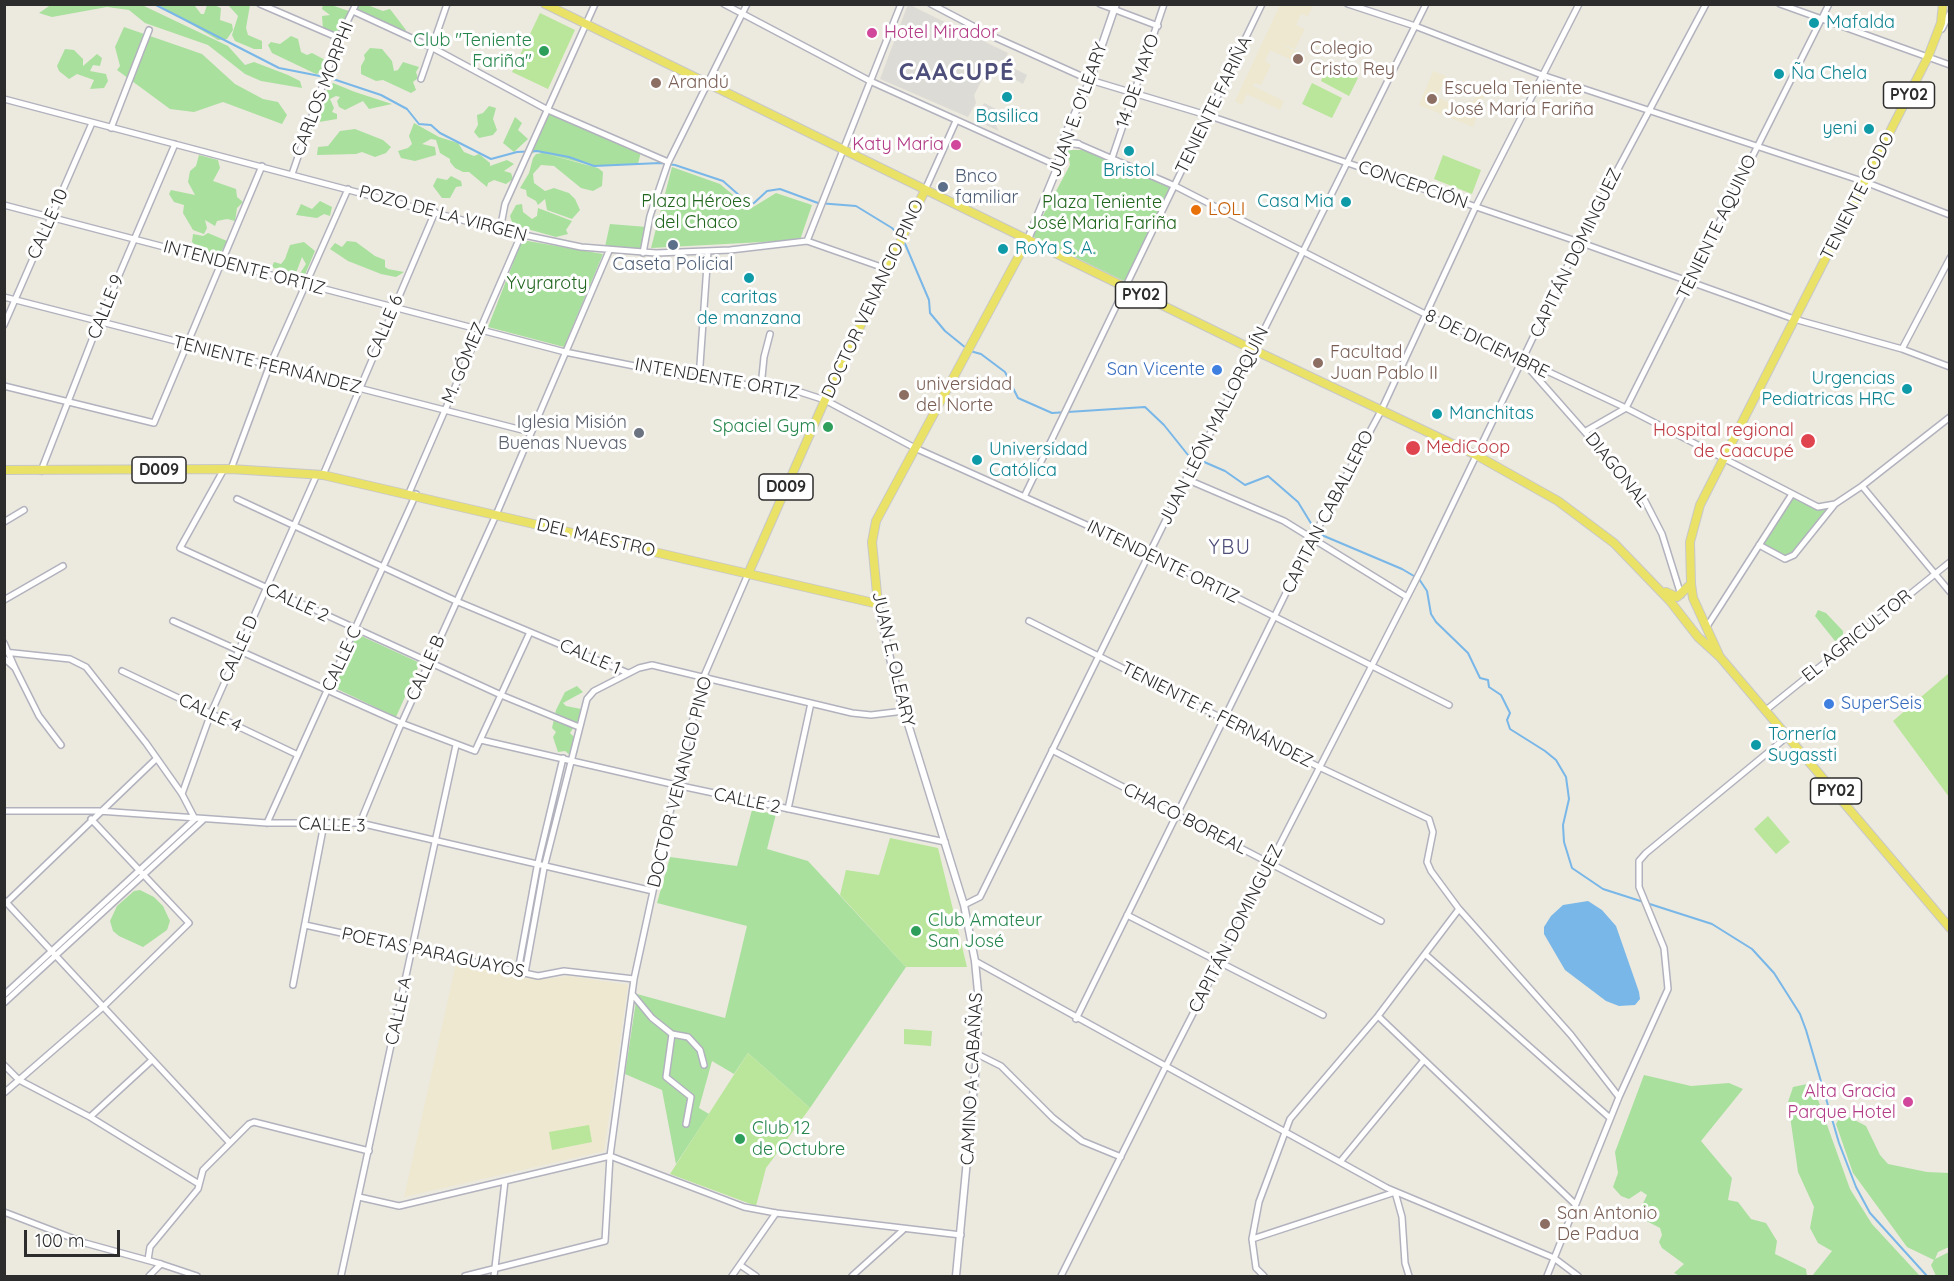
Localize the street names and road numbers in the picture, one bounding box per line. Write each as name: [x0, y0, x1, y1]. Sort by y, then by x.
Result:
street label: CARLOS MORPHI: [287, 19, 359, 159]
street label: 14 DE MAYO: [1112, 31, 1164, 131]
street label: TENIENTE FARIÑA: [1171, 33, 1257, 177]
street label: JUAN E. O'LEARY: [1044, 40, 1112, 180]
road number: PY02: [1884, 82, 1934, 108]
street label: TENIENTE GODO: [1816, 128, 1900, 264]
street label: TENIENTE AQUINO: [1673, 151, 1761, 303]
street label: CONCEPCIÓN: [1355, 156, 1471, 214]
street label: CAPITÁN DOMINGUEZ: [1526, 165, 1626, 341]
street label: POZO DE LA VIRGEN: [357, 181, 529, 247]
street label: CALLE 10: [23, 185, 73, 263]
street label: DOCTOR VENANCIO PINO: [817, 196, 929, 402]
street label: INTENDENTE ORTIZ: [161, 236, 327, 300]
street label: CALLE 9: [83, 272, 129, 342]
road number: PY02: [1116, 282, 1166, 308]
street label: CALLE 6: [362, 292, 408, 362]
street label: 8 DE DICIEMBRE: [1421, 305, 1553, 383]
street label: M. GÓMEZ: [437, 319, 491, 407]
street label: JUAN LEÓN MALLORQUÍN: [1154, 323, 1274, 529]
street label: TENIENTE FERNÁNDEZ: [171, 331, 363, 399]
street label: INTENDENTE ORTIZ: [633, 354, 801, 404]
street label: CAPITAN CABALLERO: [1278, 427, 1378, 597]
street label: DIAGONAL: [1580, 428, 1654, 512]
road number: D009: [132, 457, 186, 483]
road number: D009: [759, 474, 813, 500]
street label: DEL MAESTRO: [535, 514, 657, 562]
street label: INTENDENTE ORTIZ: [1083, 516, 1243, 608]
street label: CALLE 2: [262, 579, 332, 627]
street label: EL AGRICULTOR: [1798, 585, 1916, 687]
street label: JUAN E. OLEARY: [867, 589, 919, 729]
street label: CALLE D: [215, 612, 263, 686]
street label: CALLE C: [318, 623, 366, 695]
street label: CALLE B: [402, 632, 450, 704]
street label: CALLE 1: [556, 634, 624, 680]
street label: TENIENTE F. FERNÁNDEZ: [1118, 657, 1316, 773]
street label: DOCTOR VENANCIO PINO: [643, 674, 717, 890]
street label: CALLE 4: [175, 689, 245, 737]
road number: PY02: [1810, 778, 1862, 804]
street label: CHACO BOREAL: [1120, 779, 1250, 859]
street label: CALLE 2: [712, 783, 782, 819]
street label: CALLE 3: [298, 813, 366, 837]
street label: CAPITÁN DOMINGUEZ: [1184, 841, 1288, 1017]
street label: POETAS PARAGUAYOS: [340, 923, 526, 983]
street label: CALLE A: [381, 975, 417, 1047]
street label: CAMINO A CABAÑAS: [957, 992, 987, 1166]

